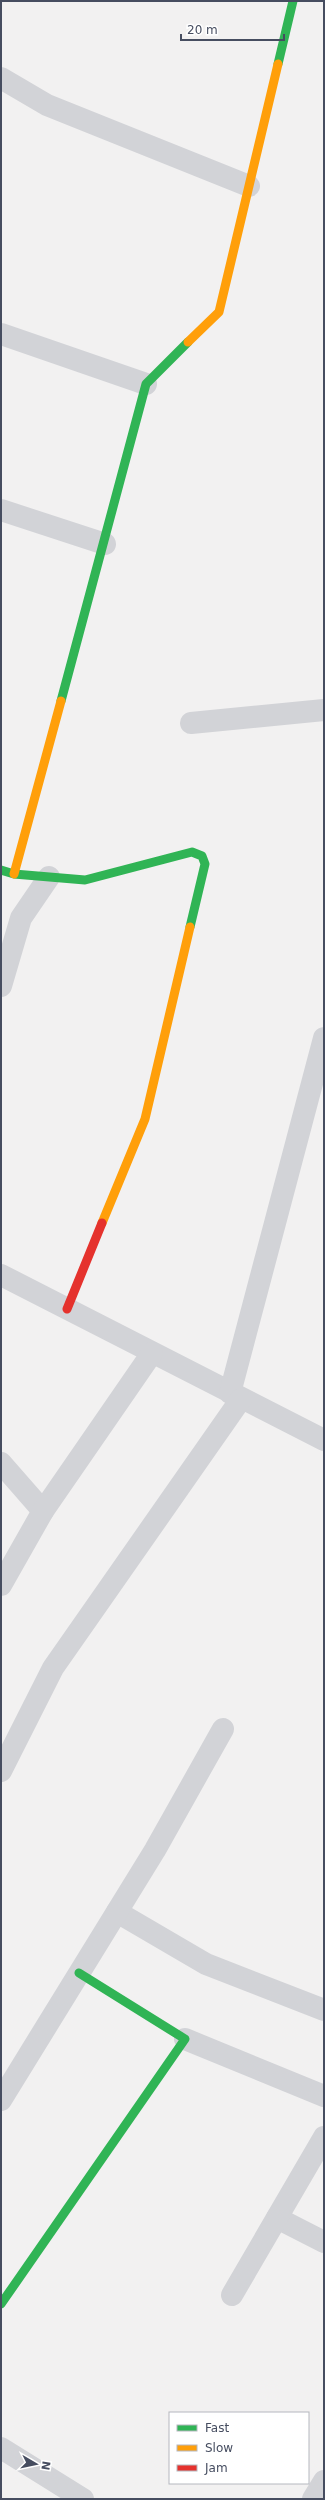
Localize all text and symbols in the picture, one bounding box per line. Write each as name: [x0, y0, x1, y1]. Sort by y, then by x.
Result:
scale bar: [181, 16, 284, 42]
text: 20 m: [187, 23, 218, 37]
legend: [169, 2412, 309, 2484]
text: Fast: [205, 2421, 229, 2435]
text: Slow: [205, 2441, 233, 2455]
north arrow: [16, 2444, 56, 2484]
text: N: [38, 2460, 53, 2471]
text: Jam: [204, 2461, 228, 2475]

